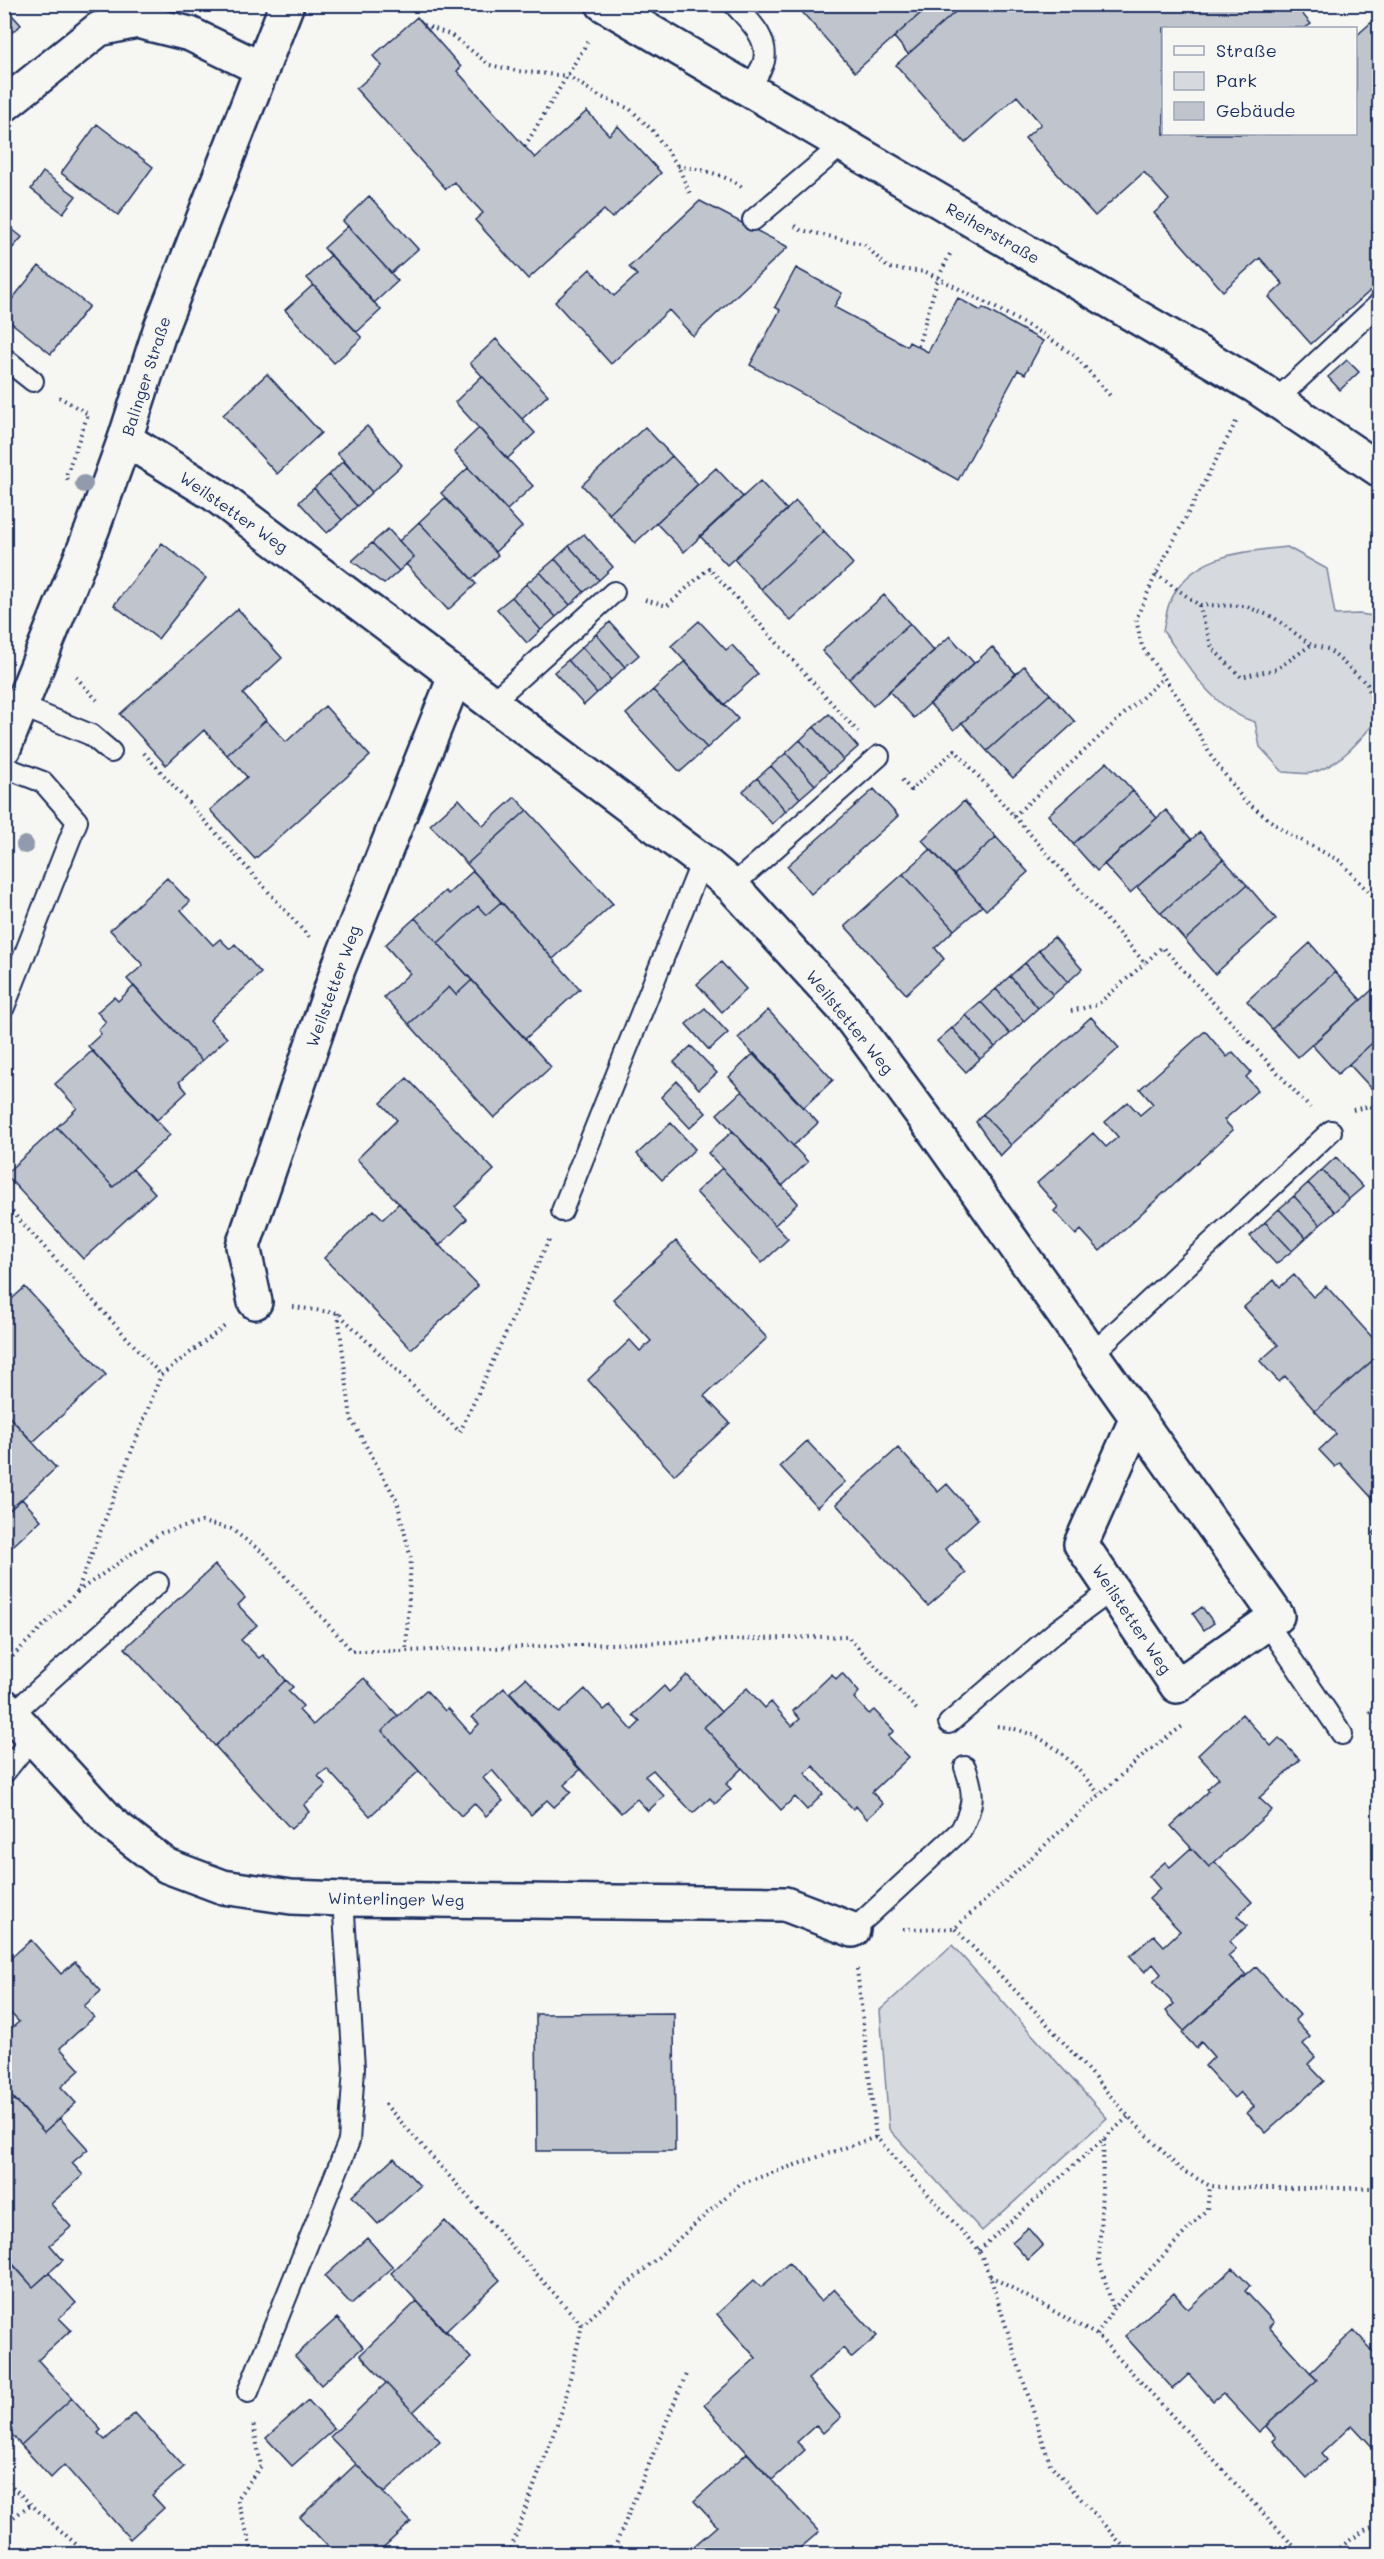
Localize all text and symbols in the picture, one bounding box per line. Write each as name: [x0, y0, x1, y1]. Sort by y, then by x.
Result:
legend: [1162, 27, 1357, 135]
text: Straße: [1216, 38, 1277, 62]
text: Park: [1216, 68, 1257, 92]
text: Gebäude: [1216, 98, 1296, 122]
street label: Reiherstraße: [943, 197, 1044, 268]
street label: Balinger Straße: [116, 314, 175, 438]
street label: Weilstetter Weg: [176, 466, 293, 557]
street label: Weilstetter Weg: [301, 922, 364, 1050]
street label: Weilstetter Weg: [802, 965, 899, 1078]
street label: Weilstetter Weg: [1088, 1560, 1177, 1678]
street label: Winterlinger Weg: [328, 1887, 464, 1910]

